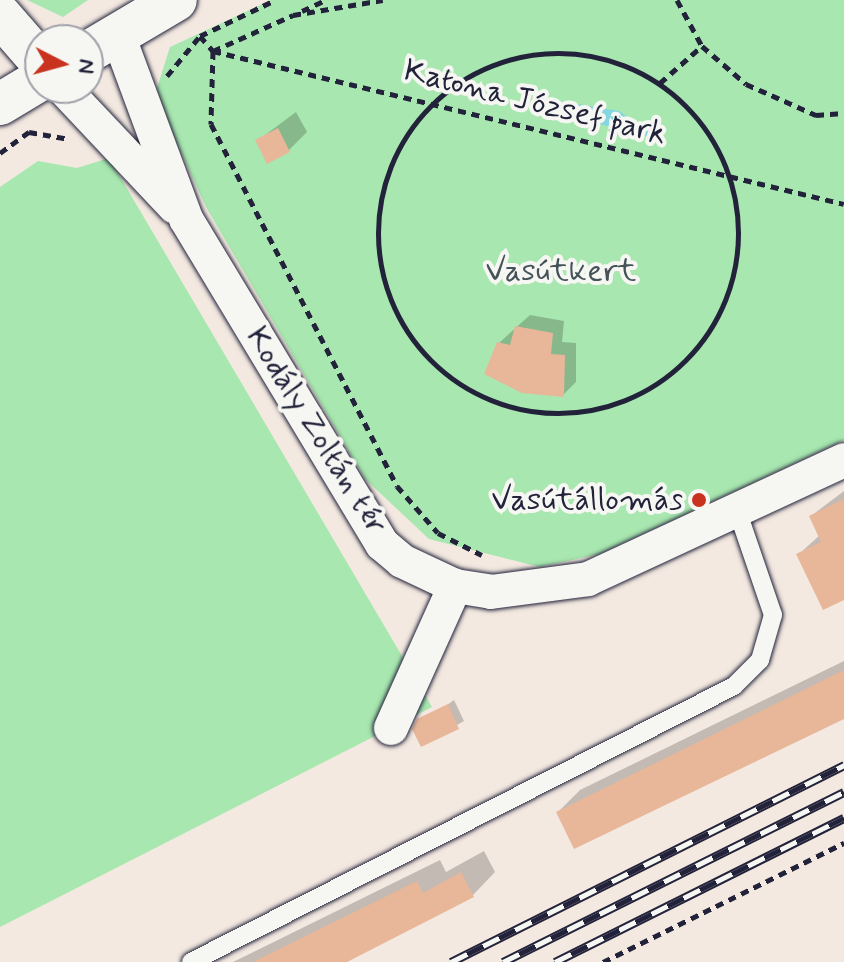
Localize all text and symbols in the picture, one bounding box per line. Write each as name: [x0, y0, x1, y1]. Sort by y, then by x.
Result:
north arrow: [24, 24, 104, 104]
street label: Katona József park: [399, 52, 671, 154]
text: N: [71, 58, 101, 75]
park label: Vasútkert: [486, 252, 636, 290]
street label: Kodály Zoltán tér: [234, 316, 398, 546]
place label: Vasútállomás: [491, 481, 683, 519]
marker: Vasútállomás: [690, 491, 708, 509]

